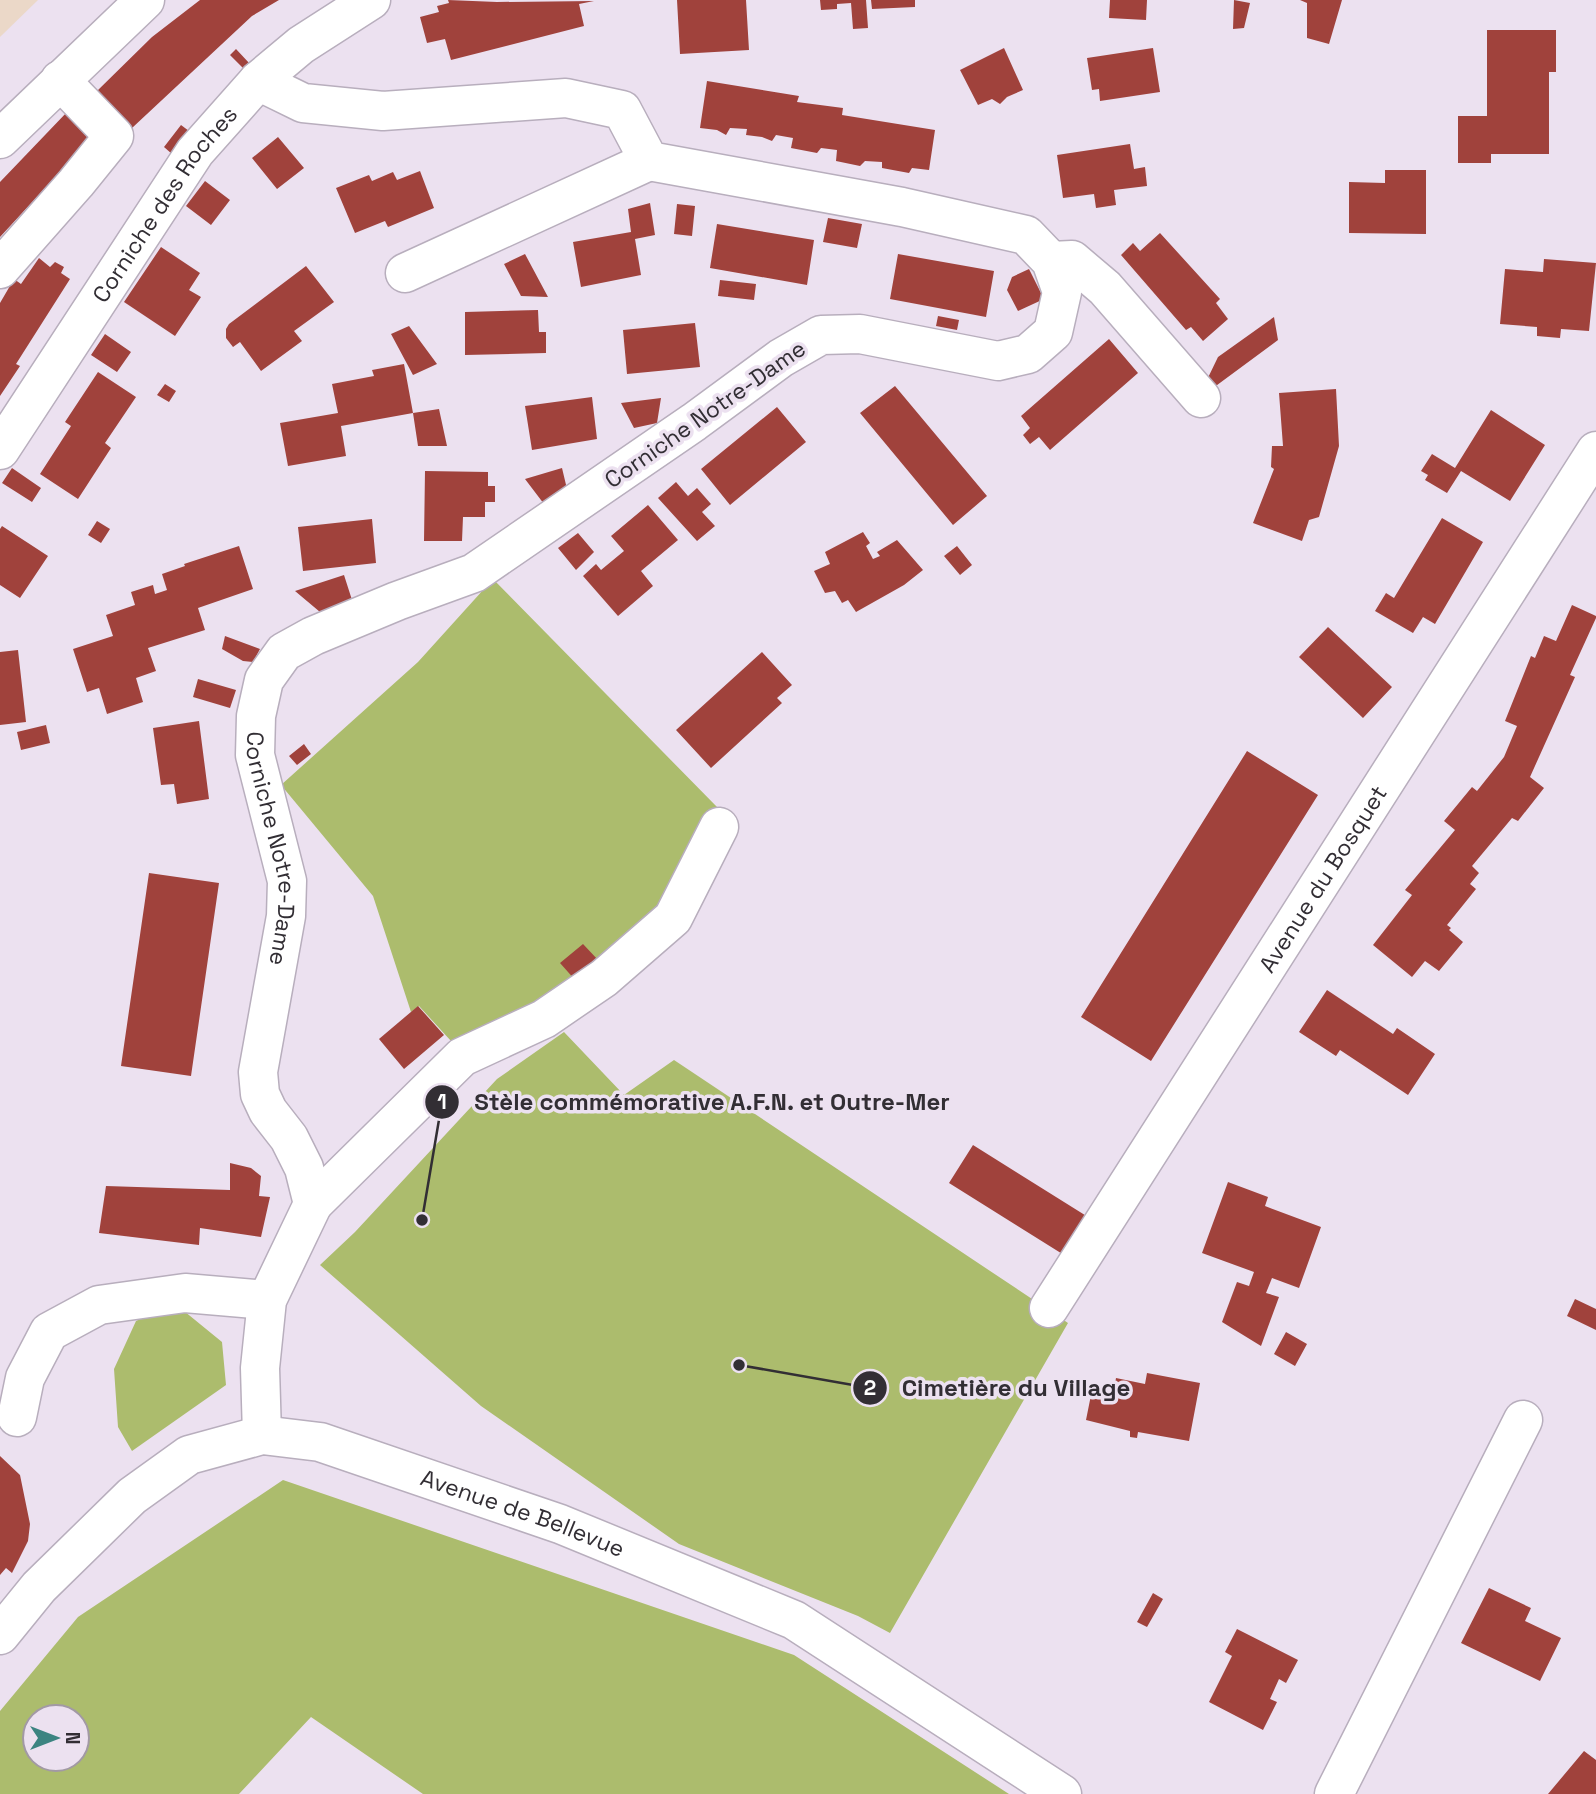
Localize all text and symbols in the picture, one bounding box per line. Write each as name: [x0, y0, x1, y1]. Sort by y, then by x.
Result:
street label: Corniche des Roches: [86, 100, 244, 308]
street label: Corniche Notre-Dame: [599, 333, 811, 495]
street label: Corniche Notre-Dame: [240, 731, 302, 968]
street label: Avenue du Bosquet: [1252, 780, 1394, 978]
callout: Stèle commémorative A.F.N. et Outre-Mer: [424, 1079, 964, 1124]
text: Stèle commémorative A.F.N. et Outre-Mer: [474, 1086, 950, 1117]
text: 1: [437, 1088, 447, 1115]
callout: Cimetière du Village: [853, 1365, 1144, 1410]
text: Cimetière du Village: [902, 1372, 1130, 1403]
text: 2: [864, 1374, 876, 1401]
street label: Avenue de Bellevue: [417, 1462, 629, 1564]
north arrow: [21, 1703, 91, 1773]
text: N: [60, 1732, 85, 1744]

